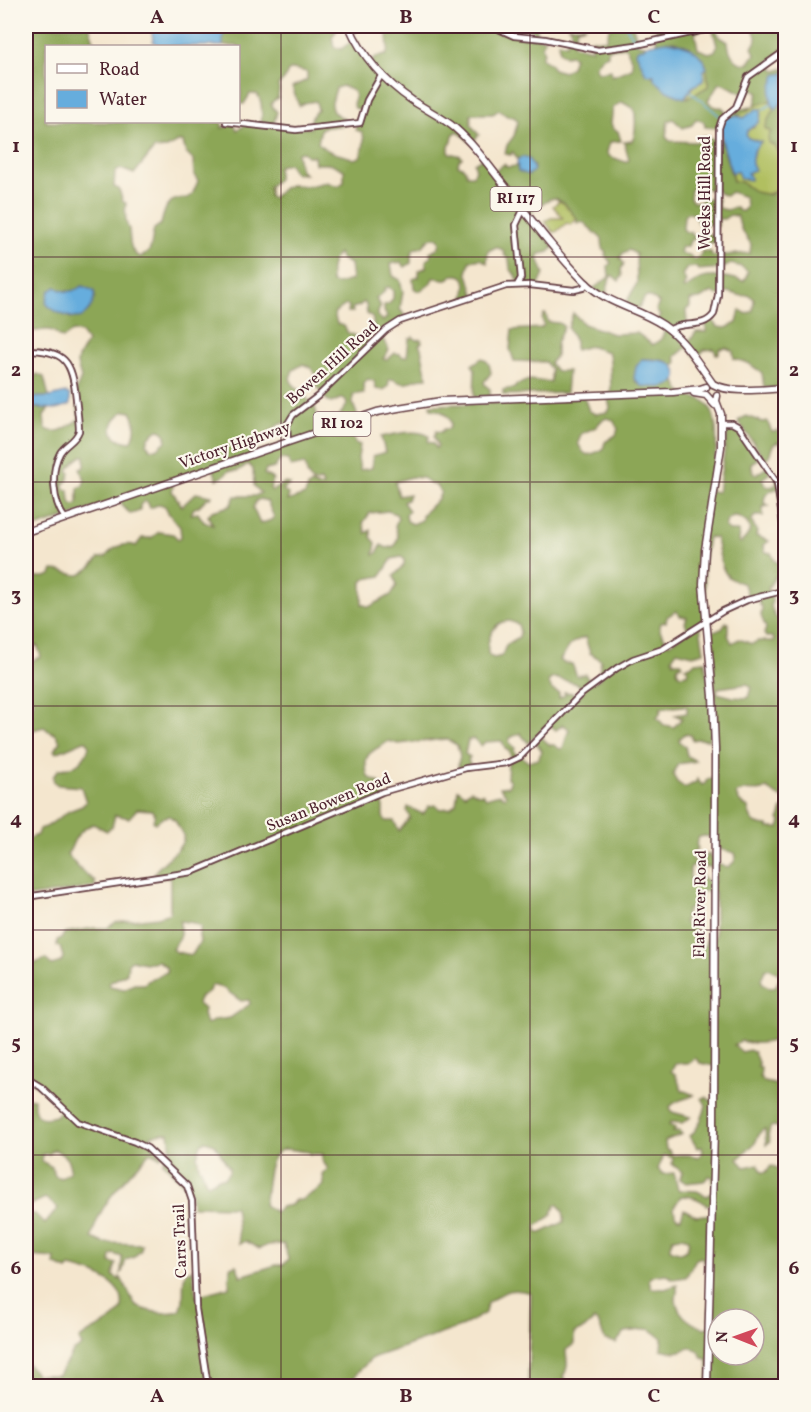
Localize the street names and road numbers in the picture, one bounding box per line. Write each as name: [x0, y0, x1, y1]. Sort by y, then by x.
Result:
street label: Weeks Hill Road: [695, 136, 717, 250]
road number: RI 117: [490, 187, 542, 211]
street label: Bowen Hill Road: [282, 316, 384, 410]
road number: RI 102: [314, 412, 370, 436]
street label: Victory Highway: [176, 416, 294, 475]
street label: Susan Bowen Road: [263, 768, 395, 838]
street label: Flat River Road: [689, 850, 713, 958]
street label: Carrs Trail: [169, 1203, 193, 1279]

